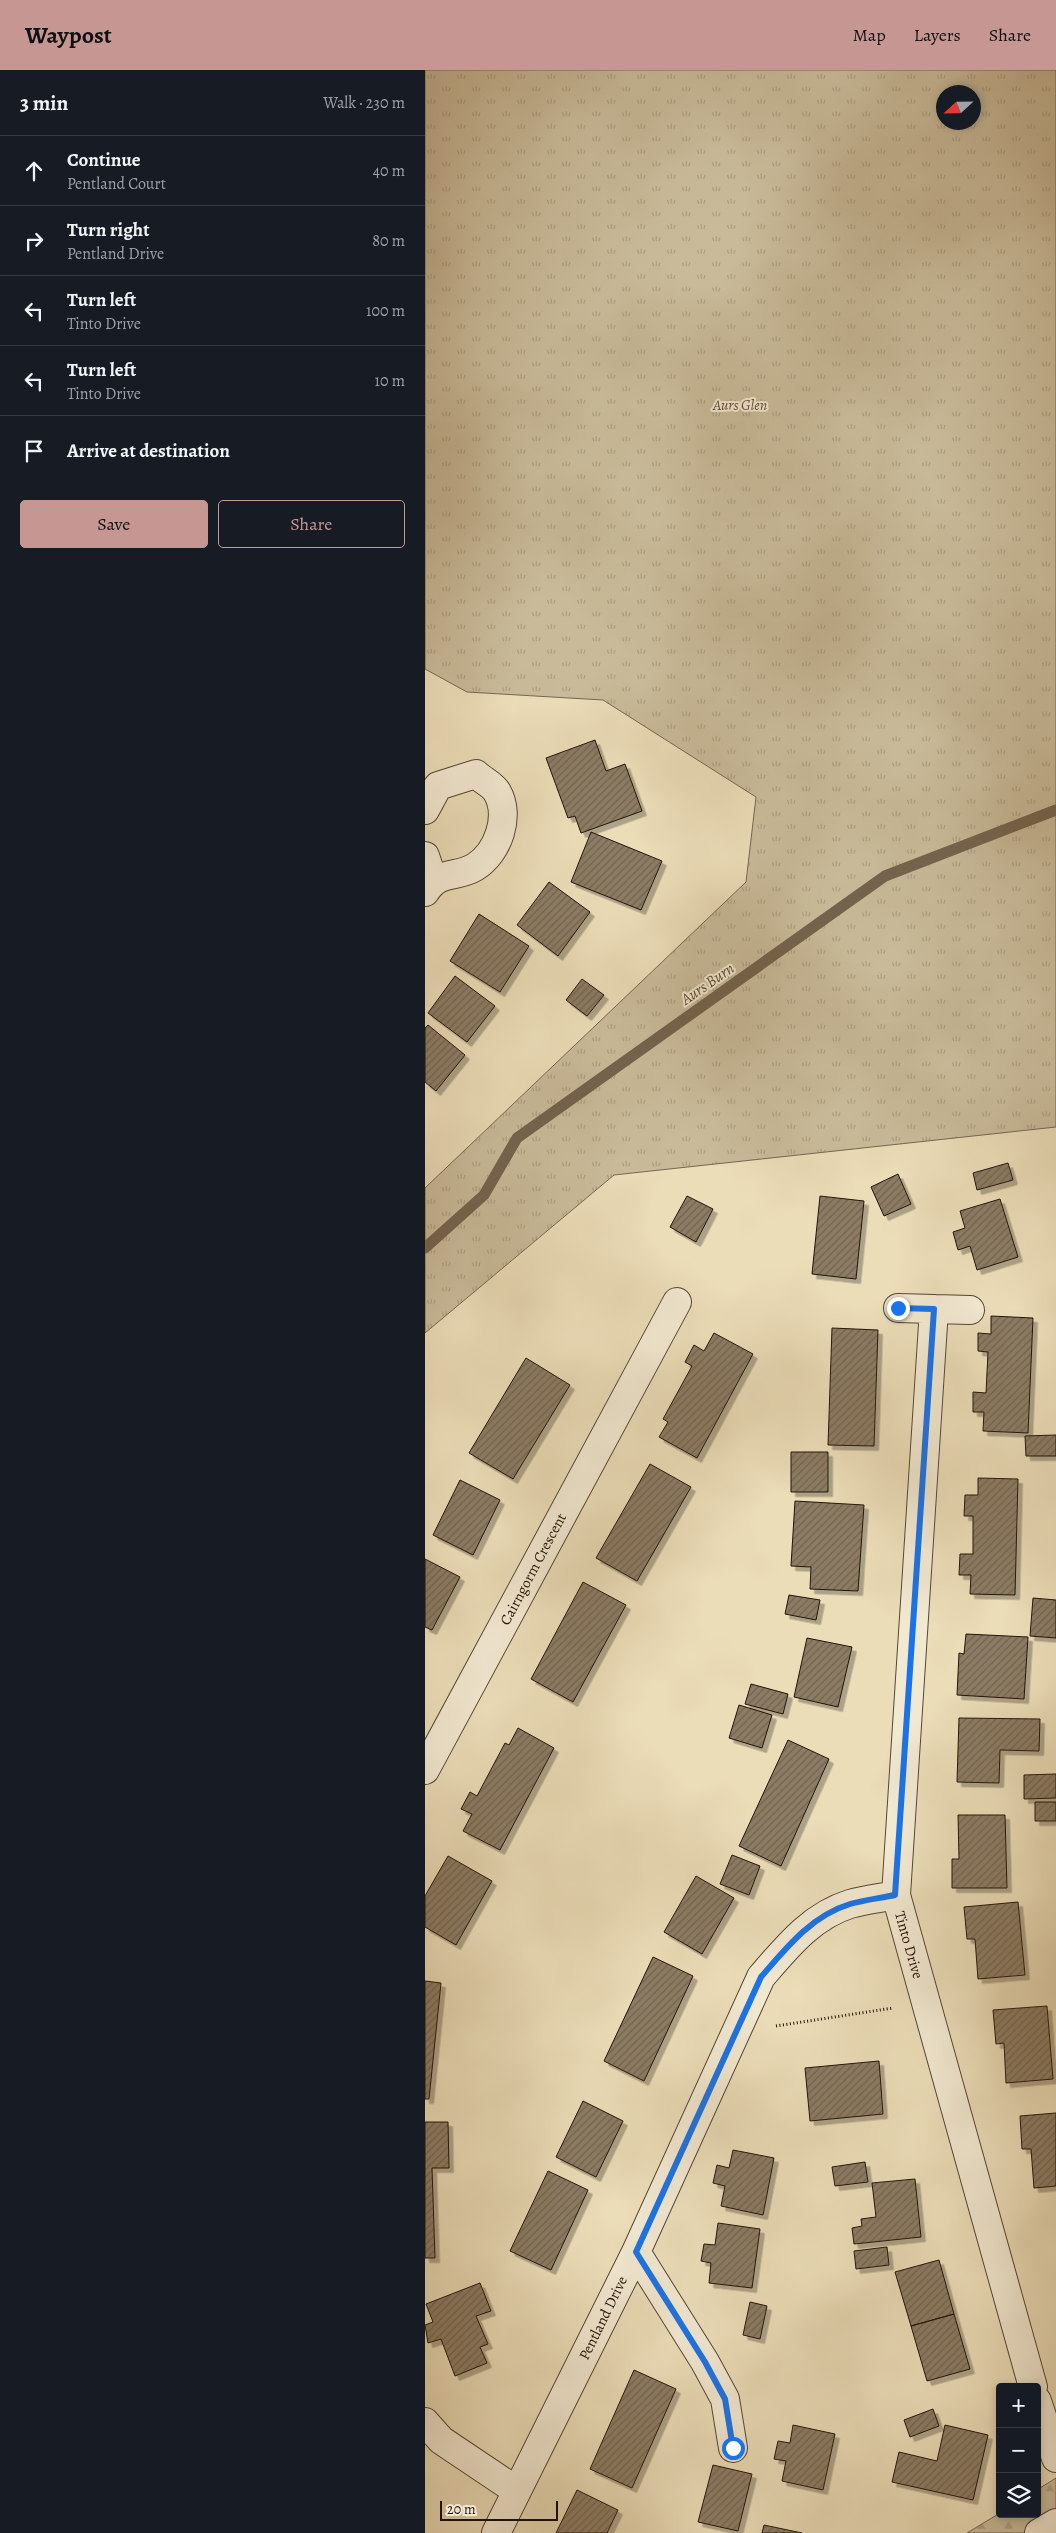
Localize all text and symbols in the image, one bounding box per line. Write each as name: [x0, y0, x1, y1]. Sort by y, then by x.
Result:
text: Waypost: [25, 19, 112, 51]
text: Map: [853, 23, 886, 47]
text: Layers: [914, 23, 961, 47]
text: Share: [989, 23, 1031, 47]
north arrow: [936, 85, 981, 130]
text: 3 min: [20, 89, 68, 117]
text: Walk · 230 m: [323, 92, 405, 114]
text: Continue: [67, 147, 141, 173]
icon: ahead: [20, 157, 48, 185]
text: 40 m: [373, 160, 405, 182]
text: Pentland Court: [67, 173, 166, 195]
text: Turn right: [67, 217, 149, 243]
icon: right: [20, 227, 48, 255]
text: 80 m: [372, 230, 405, 252]
text: Pentland Drive: [67, 243, 164, 265]
text: Turn left: [67, 287, 136, 313]
icon: left: [20, 297, 48, 325]
text: 100 m: [366, 300, 405, 322]
text: Tinto Drive: [67, 313, 141, 335]
text: Turn left: [67, 357, 136, 383]
icon: left: [20, 367, 48, 395]
text: 10 m: [375, 370, 405, 392]
text: Tinto Drive: [67, 383, 141, 405]
park label: Aurs Glen: [712, 395, 767, 415]
icon: arrive: [20, 437, 48, 465]
text: Arrive at destination: [67, 438, 230, 464]
button: Save: [20, 500, 208, 548]
button: Share: [218, 500, 405, 548]
water label: Aurs Burn: [676, 957, 739, 1011]
route end: [887, 1297, 910, 1320]
street label: Cairngorm Crescent: [495, 1509, 571, 1629]
street label: Tinto Drive: [890, 1909, 928, 1981]
street label: Pentland Drive: [574, 2272, 632, 2363]
map controls: [996, 2383, 1041, 2518]
button: +: [996, 2383, 1041, 2428]
button: −: [996, 2428, 1041, 2473]
route start: [722, 2437, 745, 2460]
button: layers: [996, 2473, 1041, 2518]
scale bar: [440, 2498, 557, 2521]
text: 20 m: [447, 2500, 476, 2519]

